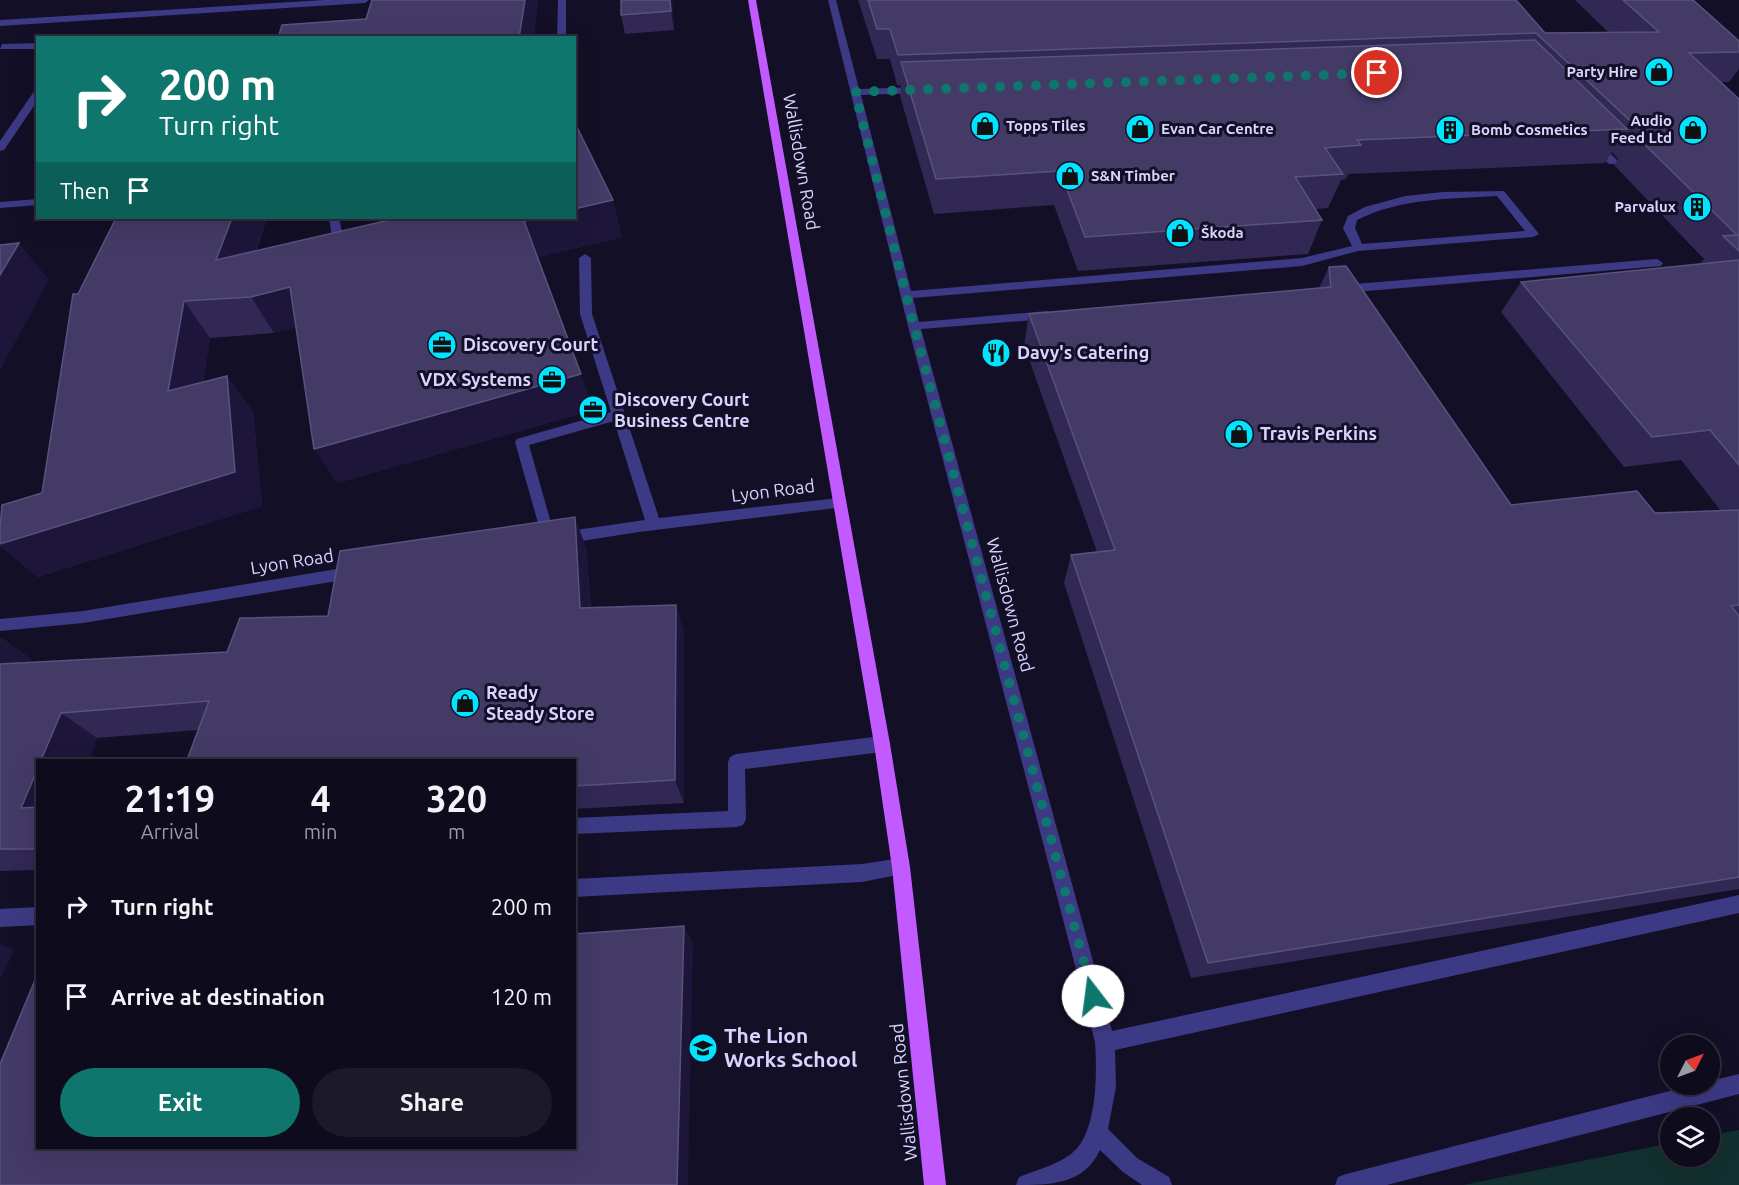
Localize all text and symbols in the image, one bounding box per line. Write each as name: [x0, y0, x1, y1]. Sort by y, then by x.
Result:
pin: [1351, 47, 1402, 98]
icon: arrive: [1360, 56, 1393, 89]
shop icon: Party Hire: [1643, 56, 1675, 88]
icon: right: [60, 60, 138, 138]
text: 200 m: [159, 61, 276, 108]
place label: Party Hire: [1567, 63, 1638, 80]
street label: Wallisdown Road: [780, 92, 824, 232]
text: Turn right: [159, 110, 279, 140]
shop icon: Topps Tiles: [969, 110, 1001, 142]
place label: Audio Feed Ltd: [1610, 112, 1672, 146]
shop icon: Evan Car Centre: [1124, 113, 1156, 145]
building icon: Bomb Cosmetics: [1434, 114, 1466, 146]
shop icon: Audio Feed Ltd: [1677, 114, 1709, 146]
place label: Topps Tiles: [1006, 117, 1085, 134]
place label: Evan Car Centre: [1161, 120, 1274, 137]
place label: Bomb Cosmetics: [1471, 121, 1588, 138]
shop icon: S&N Timber: [1054, 160, 1086, 192]
place label: S&N Timber: [1091, 167, 1176, 184]
icon: arrive: [122, 174, 155, 207]
text: Then: [60, 178, 110, 203]
building icon: Parvalux: [1681, 191, 1713, 223]
place label: Parvalux: [1615, 198, 1676, 215]
shop icon: Škoda: [1164, 217, 1196, 249]
place label: Škoda: [1201, 224, 1244, 241]
office icon: Discovery Court: [426, 329, 458, 361]
place label: Discovery Court: [463, 334, 598, 354]
restaurant icon: Davy's Catering: [980, 337, 1012, 369]
place label: Davy's Catering: [1017, 342, 1149, 362]
office icon: VDX Systems: [536, 364, 568, 396]
place label: VDX Systems: [420, 369, 531, 389]
place label: Discovery Court Business Centre: [614, 389, 750, 430]
office icon: Discovery Court Business Centre: [577, 394, 609, 426]
shop icon: Travis Perkins: [1223, 418, 1255, 450]
place label: Travis Perkins: [1260, 423, 1377, 443]
street label: Lyon Road: [730, 475, 816, 505]
street label: Wallisdown Road: [983, 535, 1038, 674]
street label: Lyon Road: [249, 545, 335, 577]
place label: Ready Steady Store: [486, 682, 595, 723]
shop icon: Ready Steady Store: [449, 687, 481, 719]
text: 21:19: [125, 778, 215, 819]
text: 4: [310, 778, 331, 819]
text: 320: [426, 778, 487, 819]
text: Arrival: [141, 820, 199, 843]
text: min: [304, 820, 337, 843]
text: m: [448, 820, 465, 843]
icon: right: [60, 890, 93, 923]
text: Turn right: [111, 894, 213, 919]
text: 200 m: [491, 894, 552, 919]
position arrow: [1061, 964, 1125, 1028]
icon: arrive: [60, 980, 93, 1013]
text: Arrive at destination: [111, 984, 325, 1009]
text: 120 m: [491, 984, 552, 1009]
street label: Wallisdown Road: [886, 1022, 920, 1162]
place label: The Lion Works School: [724, 1023, 857, 1071]
school or university icon: The Lion Works School: [687, 1032, 719, 1064]
north arrow: [1660, 1035, 1720, 1095]
map controls: [1660, 1035, 1720, 1167]
button: Exit: [60, 1068, 300, 1137]
button: Share: [312, 1068, 552, 1137]
button: layers: [1660, 1107, 1720, 1167]

